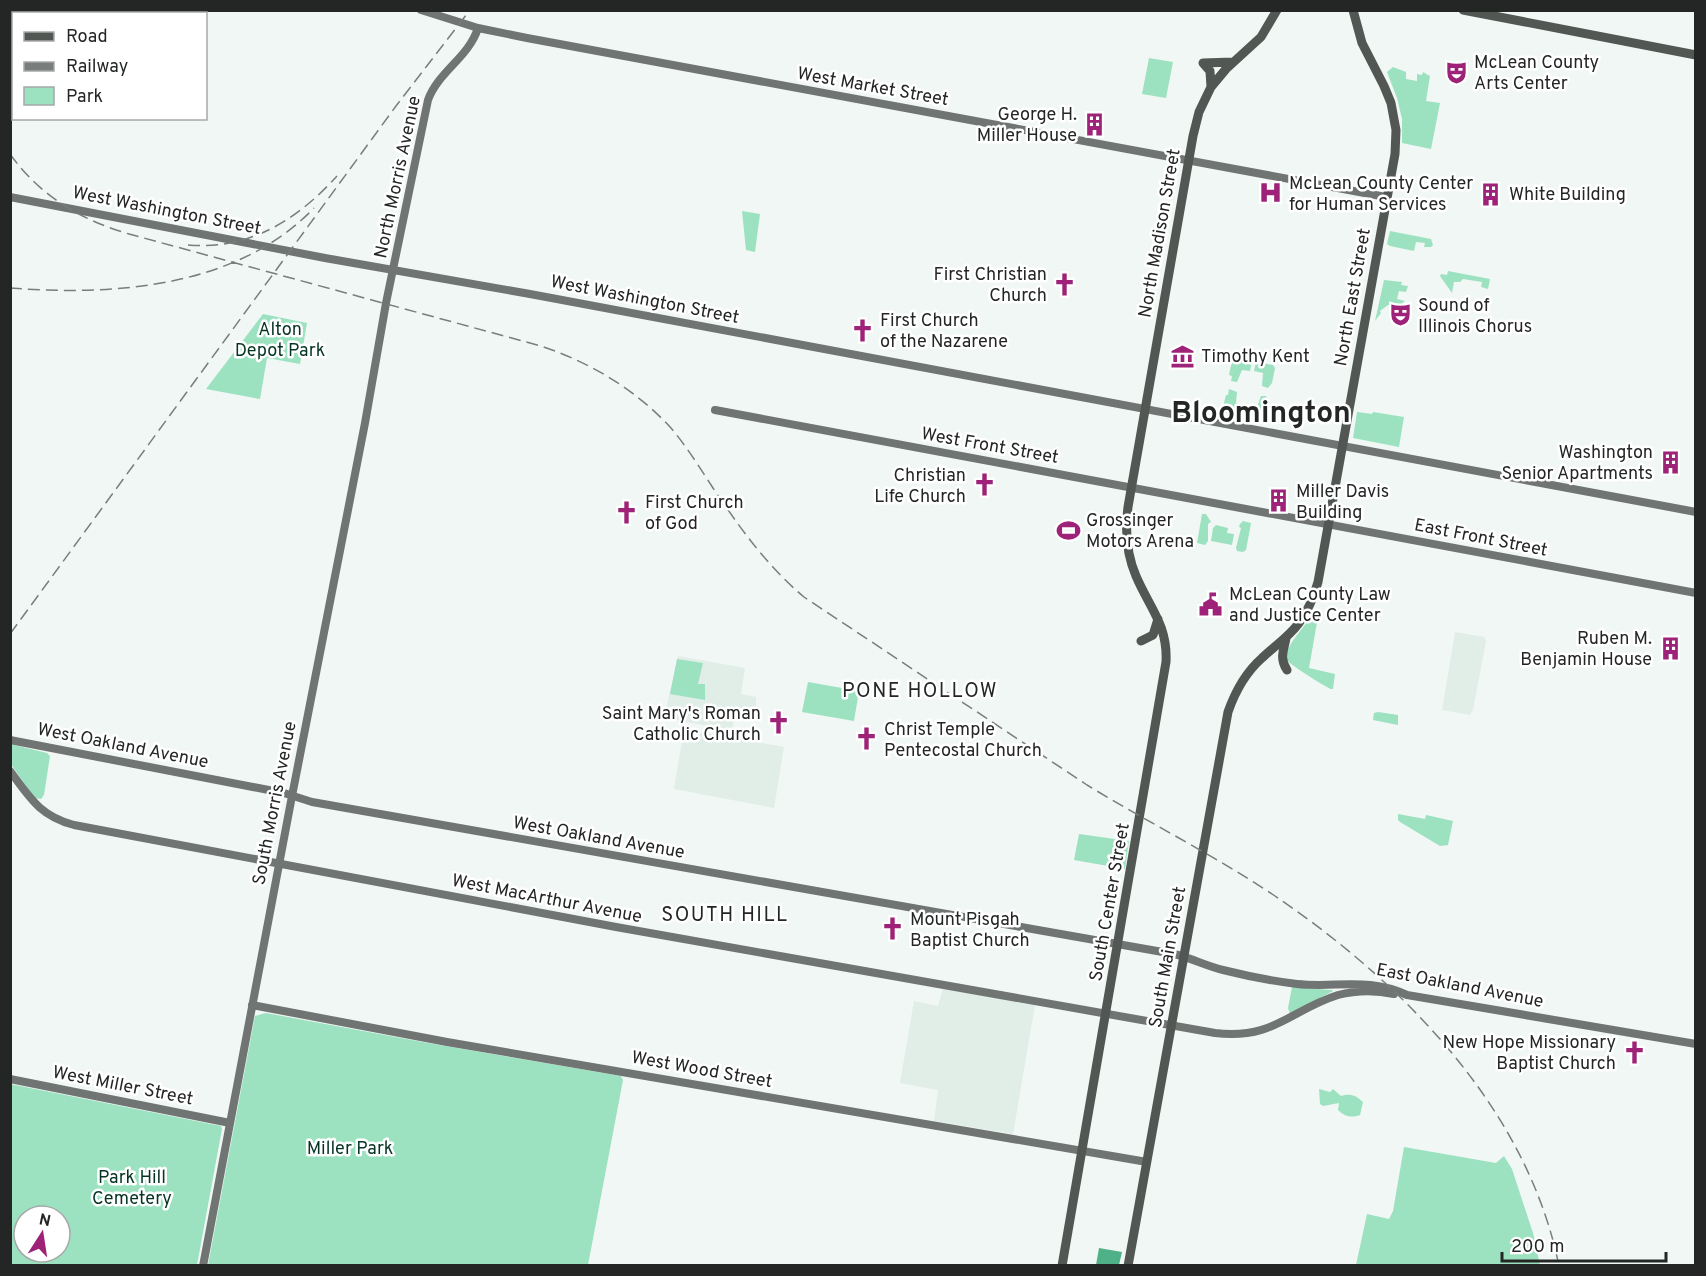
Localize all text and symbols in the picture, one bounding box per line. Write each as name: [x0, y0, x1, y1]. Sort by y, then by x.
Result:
legend: [12, 12, 207, 120]
text: Road: [66, 26, 108, 49]
place label: McLean County Arts Center: [1474, 52, 1599, 96]
text: Railway: [66, 56, 128, 79]
theatre icon: McLean County Arts Center: [1443, 59, 1469, 85]
street label: West Market Street: [795, 63, 950, 112]
text: Park: [66, 86, 103, 109]
street label: North Morris Avenue: [370, 94, 427, 261]
place label: George H. Miller House: [977, 104, 1077, 148]
building icon: George H. Miller House: [1082, 111, 1108, 137]
street label: North Madison Street: [1134, 147, 1187, 320]
place label: McLean County Center for Human Services: [1289, 173, 1473, 217]
hospital icon: McLean County Center for Human Services: [1258, 180, 1284, 206]
building icon: White Building: [1478, 181, 1504, 207]
street label: West Washington Street: [71, 182, 263, 241]
place label: White Building: [1509, 184, 1626, 207]
street label: North East Street: [1330, 226, 1377, 368]
place label: First Christian Church: [934, 264, 1047, 308]
street label: West Washington Street: [549, 271, 741, 330]
church icon: First Christian Church: [1052, 271, 1078, 297]
place label: Sound of Illinois Chorus: [1418, 295, 1532, 339]
theatre icon: Sound of Illinois Chorus: [1387, 302, 1413, 328]
place label: First Church of the Nazarene: [880, 310, 1008, 354]
church icon: First Church of the Nazarene: [849, 317, 875, 343]
park label: Alton Depot Park: [235, 319, 325, 363]
museum icon: Timothy Kent: [1170, 343, 1196, 369]
place label: Timothy Kent: [1201, 346, 1310, 369]
district label: Bloomington: [1171, 396, 1351, 433]
street label: West Front Street: [919, 423, 1060, 470]
place label: Washington Senior Apartments: [1501, 442, 1653, 486]
building icon: Washington Senior Apartments: [1658, 449, 1684, 475]
place label: Christian Life Church: [874, 465, 966, 509]
church icon: Christian Life Church: [971, 472, 997, 498]
place label: Miller Davis Building: [1296, 481, 1389, 525]
building icon: Miller Davis Building: [1265, 488, 1291, 514]
place label: First Church of God: [645, 492, 744, 536]
church icon: First Church of God: [614, 499, 640, 525]
place label: Grossinger Motors Arena: [1086, 510, 1194, 554]
street label: East Front Street: [1412, 514, 1549, 563]
sports icon: Grossinger Motors Arena: [1055, 517, 1081, 543]
place label: McLean County Law and Justice Center: [1229, 584, 1391, 628]
public building icon: McLean County Law and Justice Center: [1198, 591, 1224, 617]
place label: Ruben M. Benjamin House: [1520, 628, 1652, 672]
building icon: Ruben M. Benjamin House: [1657, 635, 1683, 661]
district label: PONE HOLLOW: [842, 679, 998, 705]
place label: Saint Mary's Roman Catholic Church: [602, 703, 761, 747]
church icon: Saint Mary's Roman Catholic Church: [766, 710, 792, 736]
street label: West Oakland Avenue: [35, 719, 210, 774]
street label: South Morris Avenue: [248, 719, 303, 887]
place label: Christ Temple Pentecostal Church: [884, 719, 1042, 763]
church icon: Christ Temple Pentecostal Church: [853, 726, 879, 752]
street label: West Oakland Avenue: [511, 812, 686, 865]
street label: South Center Street: [1085, 821, 1136, 983]
street label: West MacArthur Avenue: [450, 870, 644, 929]
street label: South Main Street: [1145, 885, 1192, 1030]
district label: SOUTH HILL: [661, 903, 789, 929]
place label: Mount Pisgah Baptist Church: [910, 909, 1030, 953]
church icon: Mount Pisgah Baptist Church: [879, 916, 905, 942]
street label: East Oakland Avenue: [1374, 959, 1545, 1014]
place label: New Hope Missionary Baptist Church: [1443, 1032, 1616, 1076]
church icon: New Hope Missionary Baptist Church: [1621, 1039, 1647, 1065]
street label: West Wood Street: [630, 1047, 774, 1094]
street label: West Miller Street: [50, 1062, 195, 1111]
park label: Miller Park: [307, 1138, 393, 1161]
park label: Park Hill Cemetery: [92, 1167, 172, 1211]
north arrow: [12, 1204, 72, 1264]
text: N: [37, 1210, 52, 1232]
scale bar: [1502, 1225, 1666, 1263]
text: 200 m: [1511, 1236, 1564, 1259]

